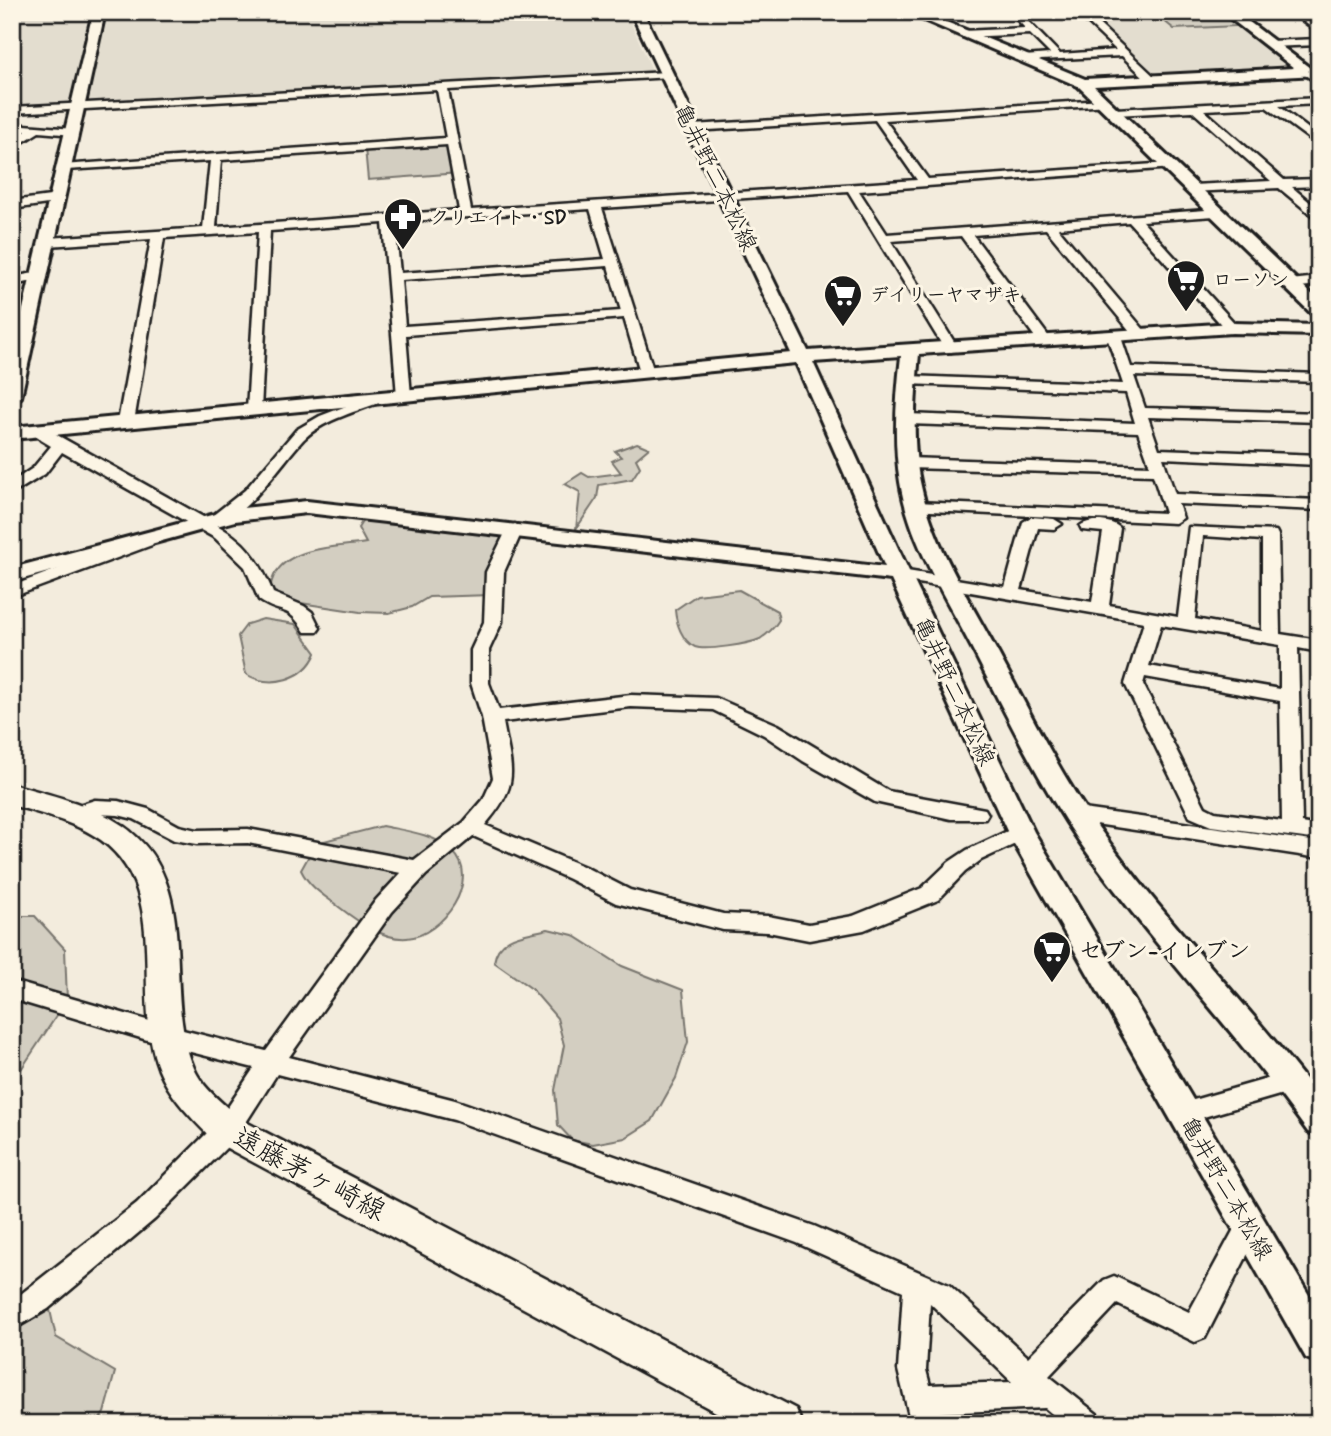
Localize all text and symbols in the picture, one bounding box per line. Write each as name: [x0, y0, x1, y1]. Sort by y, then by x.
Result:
street label: 亀井野二本松線: [665, 99, 763, 257]
pharmacy icon: クリエイト・SD: [382, 196, 424, 251]
place label: クリエイト・SD: [430, 206, 567, 231]
supermarket icon: ローソン: [1165, 258, 1207, 313]
place label: ローソン: [1213, 268, 1289, 293]
supermarket icon: デイリーヤマザキ: [822, 273, 864, 328]
place label: デイリーヤマザキ: [870, 283, 1022, 308]
street label: 亀井野二本松線: [906, 613, 1001, 771]
supermarket icon: セブン-イレブン: [1031, 929, 1073, 984]
place label: セブン-イレブン: [1079, 937, 1250, 967]
street label: 亀井野二本松線: [1172, 1112, 1279, 1266]
street label: 遠藤茅ヶ崎線: [226, 1119, 392, 1231]

